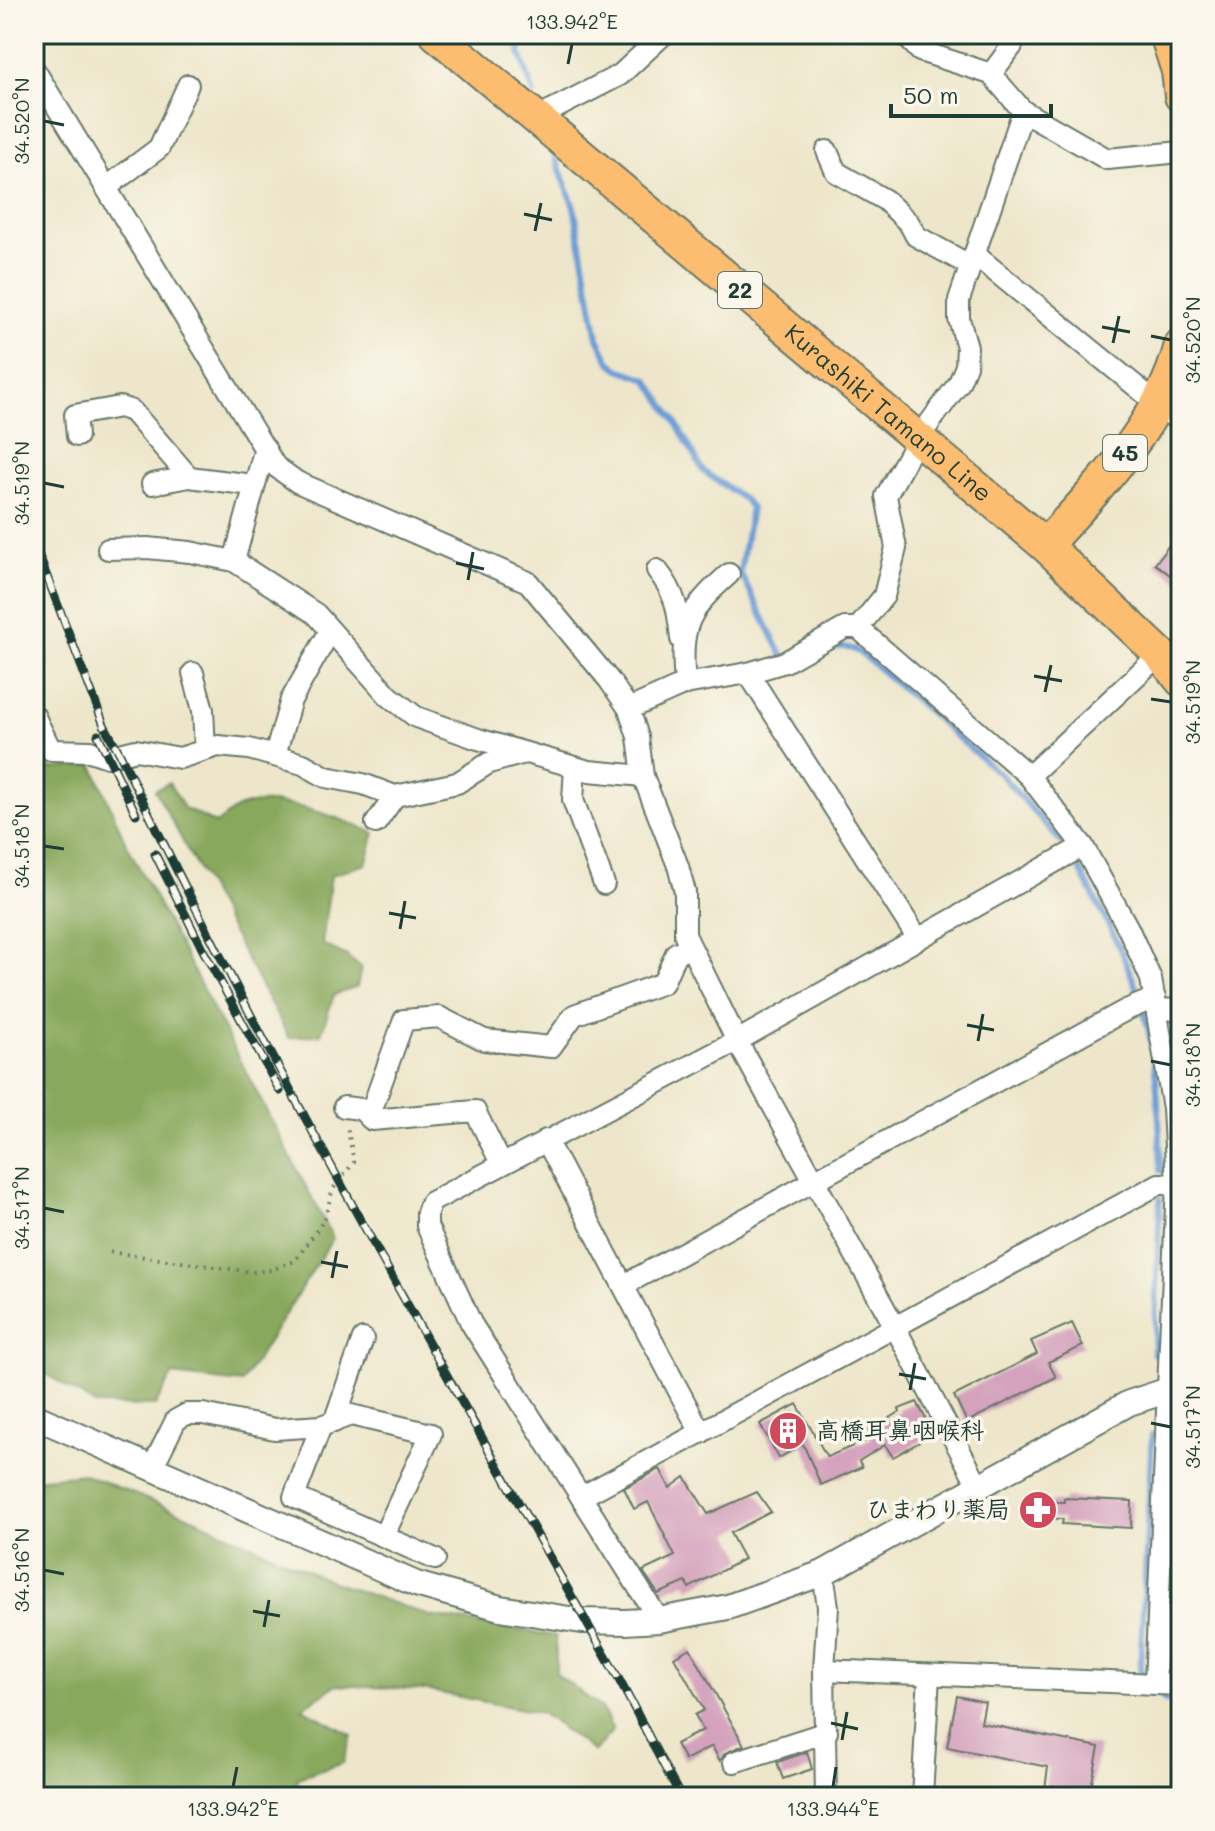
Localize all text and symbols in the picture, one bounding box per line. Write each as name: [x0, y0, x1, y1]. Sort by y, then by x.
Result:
text: 133.942°E: [526, 8, 618, 34]
scale bar: [891, 68, 1051, 118]
text: 34.520°N: [8, 78, 34, 164]
text: 50 m: [903, 79, 959, 110]
road number: 22: [718, 272, 762, 308]
text: 34.520°N: [1179, 297, 1205, 383]
street label: Kurashiki Tamano Line: [779, 316, 999, 508]
road number: 45: [1103, 435, 1147, 471]
text: 34.519°N: [8, 441, 34, 525]
text: 34.519°N: [1179, 660, 1205, 744]
text: 34.518°N: [8, 804, 34, 888]
text: 34.518°N: [1179, 1023, 1205, 1107]
text: 34.517°N: [8, 1166, 34, 1250]
text: 34.517°N: [1179, 1385, 1205, 1469]
building icon: 高橋耳鼻咽喉科: [767, 1410, 809, 1452]
place label: 高橋耳鼻咽喉科: [816, 1414, 984, 1445]
pharmacy icon: ひまわり薬局: [1017, 1489, 1059, 1531]
place label: ひまわり薬局: [866, 1493, 1010, 1524]
text: 34.516°N: [8, 1528, 34, 1612]
text: 133.942°E: [187, 1795, 279, 1821]
text: 133.944°E: [787, 1795, 879, 1821]

